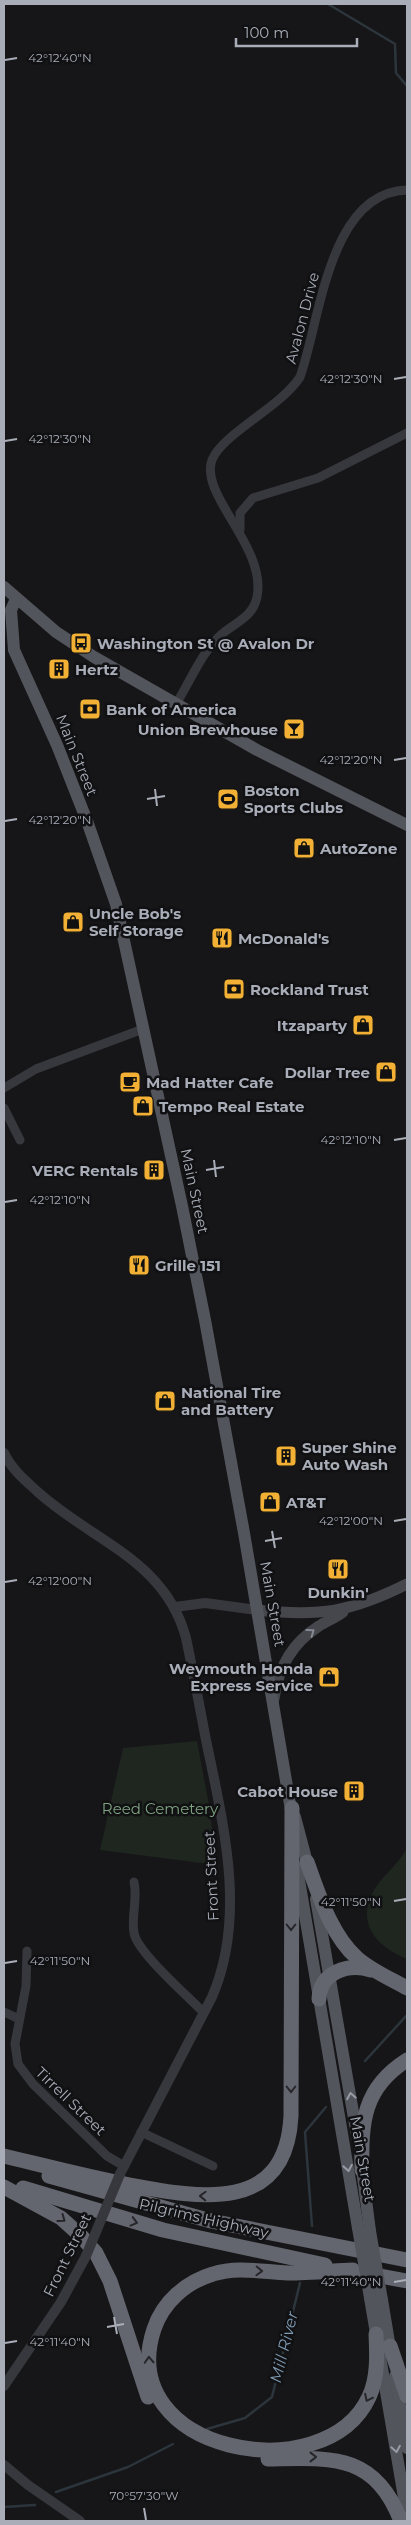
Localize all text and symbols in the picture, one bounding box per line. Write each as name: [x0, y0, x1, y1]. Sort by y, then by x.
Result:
scale bar: [236, 15, 357, 47]
text: 100 m: [244, 23, 289, 42]
text: 42°12'40"N: [28, 50, 92, 65]
street label: Avalon Drive: [281, 270, 323, 366]
text: 42°12'30"N: [319, 371, 383, 386]
text: 42°12'30"N: [28, 431, 92, 446]
bus stop icon: Washington St @ Avalon Dr: [69, 631, 93, 655]
place label: Washington St @ Avalon Dr: [97, 634, 315, 653]
building icon: Hertz: [47, 657, 71, 681]
place label: Hertz: [75, 660, 118, 679]
bank icon: Bank of America: [78, 697, 102, 721]
place label: Bank of America: [106, 700, 237, 719]
street label: Main Street: [52, 711, 102, 799]
bar icon: Union Brewhouse: [282, 717, 306, 741]
place label: Union Brewhouse: [138, 720, 278, 739]
text: 42°12'20"N: [319, 752, 383, 767]
place label: Boston Sports Clubs: [244, 781, 343, 817]
sports icon: Boston Sports Clubs: [216, 787, 240, 811]
text: 42°12'20"N: [28, 812, 92, 827]
shop icon: AutoZone: [292, 836, 316, 860]
place label: AutoZone: [319, 839, 397, 858]
place label: Uncle Bob's Self Storage: [89, 904, 183, 940]
shop icon: Uncle Bob's Self Storage: [61, 910, 85, 934]
restaurant icon: McDonald's: [210, 926, 234, 950]
place label: McDonald's: [238, 929, 329, 948]
bank icon: Rockland Trust: [222, 977, 246, 1001]
place label: Rockland Trust: [250, 980, 369, 999]
shop icon: Itzaparty: [351, 1013, 375, 1037]
place label: Itzaparty: [277, 1016, 348, 1035]
shop icon: Dollar Tree: [374, 1060, 398, 1084]
place label: Dollar Tree: [284, 1063, 370, 1082]
cafe icon: Mad Hatter Cafe: [118, 1070, 142, 1094]
place label: Mad Hatter Cafe: [146, 1073, 274, 1092]
shop icon: Tempo Real Estate: [131, 1094, 155, 1118]
place label: Tempo Real Estate: [159, 1097, 305, 1116]
text: 42°12'10"N: [320, 1132, 382, 1147]
street label: Main Street: [177, 1147, 213, 1235]
building icon: VERC Rentals: [142, 1158, 166, 1182]
place label: VERC Rentals: [31, 1161, 138, 1180]
text: 42°12'10"N: [29, 1192, 91, 1207]
restaurant icon: Grille 151: [127, 1253, 151, 1277]
place label: Grille 151: [155, 1256, 221, 1275]
place label: National Tire and Battery: [181, 1383, 281, 1419]
shop icon: National Tire and Battery: [153, 1389, 177, 1413]
place label: Super Shine Auto Wash: [301, 1438, 397, 1474]
building icon: Super Shine Auto Wash: [274, 1444, 298, 1468]
shop icon: AT&T: [258, 1490, 282, 1514]
place label: AT&T: [285, 1493, 326, 1512]
text: 42°12'00"N: [319, 1513, 383, 1528]
restaurant icon: Dunkin': [326, 1557, 350, 1581]
street label: Main Street: [256, 1560, 290, 1648]
text: 42°12'00"N: [28, 1573, 92, 1588]
place label: Dunkin': [307, 1583, 369, 1602]
one-way arrow: [305, 1629, 314, 1638]
place label: Weymouth Honda Express Service: [169, 1659, 313, 1695]
shop icon: Weymouth Honda Express Service: [317, 1665, 341, 1689]
building icon: Cabot House: [342, 1779, 366, 1803]
place label: Cabot House: [237, 1782, 338, 1801]
park label: Reed Cemetery: [102, 1799, 219, 1818]
street label: Front Street: [199, 1831, 223, 1921]
text: 42°11'50"N: [321, 1894, 381, 1909]
one-way arrow: [286, 1923, 296, 1931]
text: 42°11'50"N: [30, 1953, 90, 1968]
street label: Tirrell Street: [32, 2063, 110, 2139]
one-way arrow: [286, 2086, 296, 2093]
one-way arrow: [347, 2091, 357, 2100]
street label: Main Street: [346, 2115, 380, 2203]
one-way arrow: [342, 2163, 352, 2172]
one-way arrow: [199, 2190, 207, 2201]
street label: Pilgrims Highway: [137, 2194, 271, 2242]
street label: Front Street: [39, 2210, 95, 2300]
one-way arrow: [56, 2213, 66, 2222]
one-way arrow: [130, 2216, 138, 2227]
one-way arrow: [256, 2266, 264, 2277]
text: 42°11'40"N: [320, 2274, 382, 2289]
water label: Mill River: [266, 2309, 302, 2385]
text: 42°11'40"N: [29, 2334, 91, 2349]
one-way arrow: [144, 2356, 155, 2364]
one-way arrow: [364, 2393, 374, 2402]
one-way arrow: [390, 2445, 400, 2454]
one-way arrow: [309, 2452, 317, 2462]
text: 70°57'30"W: [109, 2488, 179, 2503]

